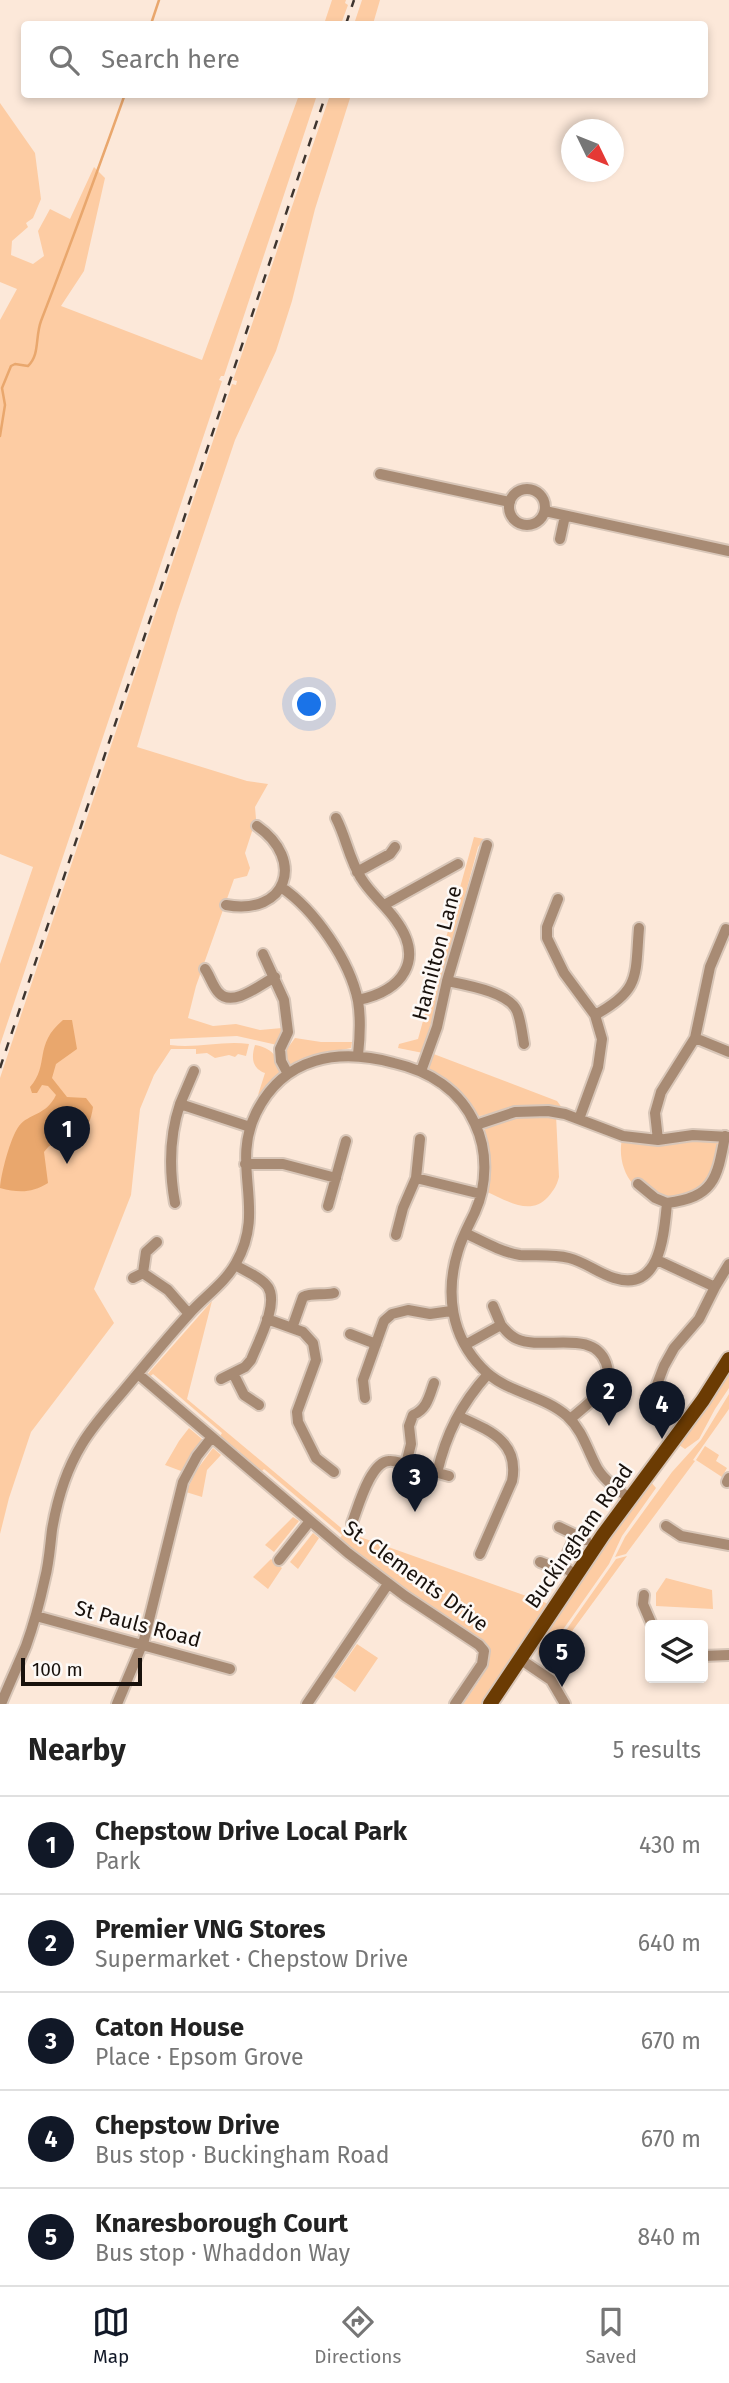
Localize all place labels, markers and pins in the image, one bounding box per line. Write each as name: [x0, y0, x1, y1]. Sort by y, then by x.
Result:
pin: 1: [44, 1106, 90, 1164]
pin: 2: [586, 1368, 632, 1426]
pin: 4: [639, 1381, 685, 1439]
pin: 3: [392, 1454, 438, 1512]
pin: 5: [539, 1629, 585, 1687]

